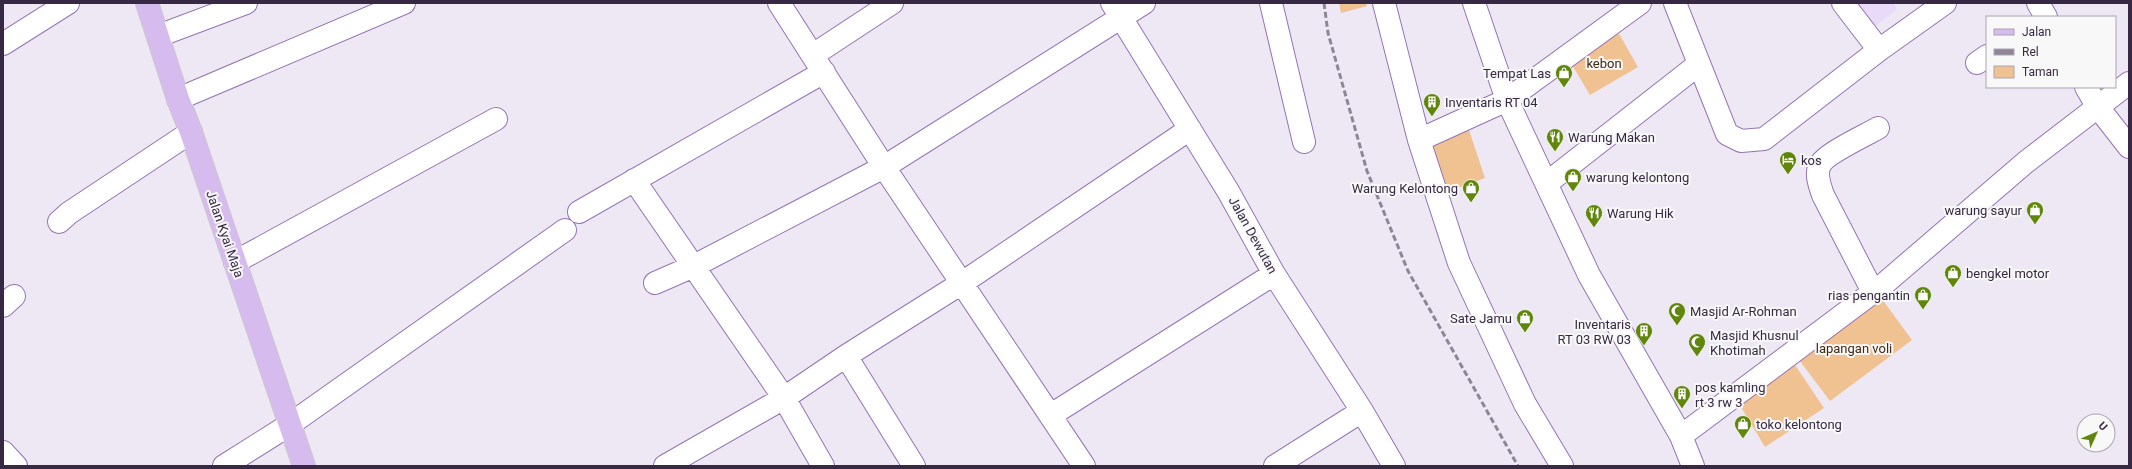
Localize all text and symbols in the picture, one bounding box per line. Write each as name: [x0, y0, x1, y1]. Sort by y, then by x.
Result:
legend: [1986, 16, 2116, 88]
text: Jalan: [2022, 25, 2051, 39]
text: Rel: [2022, 45, 2039, 59]
park label: kebon: [1586, 56, 1622, 71]
shop icon: Tempat Las: [1554, 63, 1574, 88]
text: Taman: [2022, 65, 2059, 79]
place label: Tempat Las: [1483, 66, 1551, 81]
building icon: Inventaris RT 04: [1422, 92, 1442, 117]
place label: Inventaris RT 04: [1445, 95, 1538, 110]
restaurant icon: Warung Makan: [1545, 127, 1565, 152]
place label: Warung Makan: [1568, 130, 1655, 145]
hotel icon: kos: [1778, 150, 1798, 175]
place label: kos: [1801, 153, 1822, 168]
shop icon: warung kelontong: [1563, 167, 1583, 192]
place label: warung kelontong: [1586, 170, 1689, 185]
shop icon: Warung Kelontong: [1461, 178, 1481, 203]
place label: Warung Kelontong: [1352, 181, 1458, 196]
street label: Jalan Kyai Maja: [203, 189, 247, 279]
street label: Jalan Dewutan: [1226, 194, 1280, 276]
shop icon: warung sayur: [2025, 200, 2045, 225]
restaurant icon: Warung Hik: [1584, 203, 1604, 228]
place label: warung sayur: [1944, 203, 2023, 218]
place label: Warung Hik: [1607, 206, 1674, 221]
shop icon: bengkel motor: [1943, 263, 1963, 288]
place label: bengkel motor: [1966, 266, 2050, 281]
shop icon: rias pengantin: [1913, 285, 1933, 310]
place label: rias pengantin: [1828, 288, 1910, 303]
mosque icon: Masjid Ar-Rohman: [1667, 301, 1687, 326]
place label: Masjid Ar-Rohman: [1690, 304, 1797, 319]
shop icon: Sate Jamu: [1515, 308, 1535, 333]
place label: Sate Jamu: [1450, 311, 1512, 326]
place label: Inventaris RT 03 RW 03: [1558, 317, 1631, 347]
building icon: Inventaris RT 03 RW 03: [1634, 321, 1654, 346]
place label: Masjid Khusnul Khotimah: [1710, 328, 1799, 358]
mosque icon: Masjid Khusnul Khotimah: [1687, 332, 1707, 357]
park label: lapangan voli: [1816, 341, 1892, 356]
place label: pos kamling rt 3 rw 3: [1695, 380, 1766, 410]
building icon: pos kamling rt 3 rw 3: [1672, 384, 1692, 409]
north arrow: [2076, 413, 2116, 453]
shop icon: toko kelontong: [1733, 414, 1753, 439]
place label: toko kelontong: [1756, 417, 1842, 432]
text: U: [2096, 419, 2110, 433]

